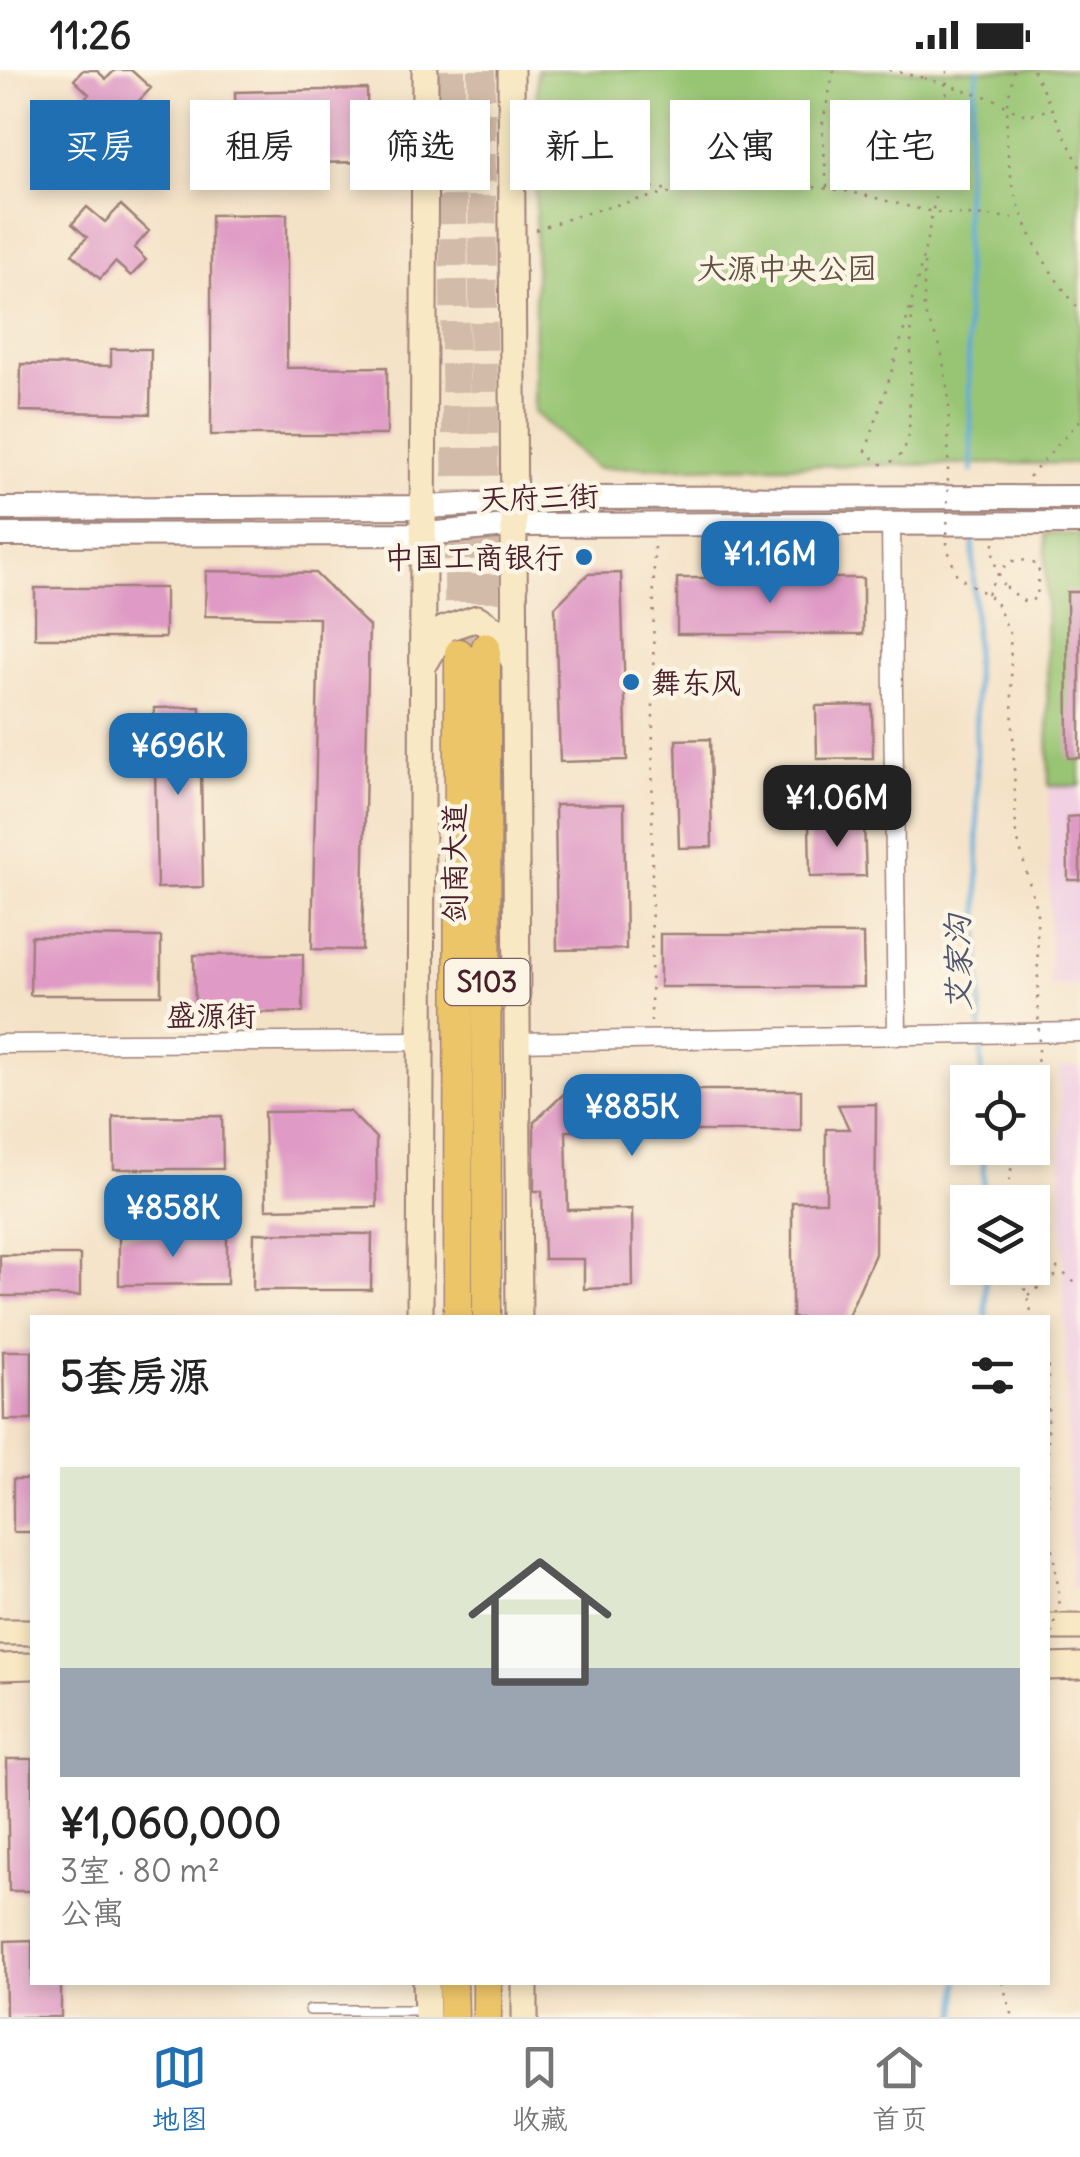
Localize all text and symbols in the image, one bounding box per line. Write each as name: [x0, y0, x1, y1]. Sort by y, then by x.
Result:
text: 11:26: [50, 12, 132, 59]
chip: 买房: [30, 100, 170, 190]
chip: 租房: [190, 100, 330, 190]
chip: 筛选: [350, 100, 490, 190]
chip: 新上: [510, 100, 650, 190]
chip: 公寓: [670, 100, 810, 190]
chip: 住宅: [830, 100, 970, 190]
park label: 大源中央公园: [697, 249, 877, 287]
street label: 天府三街: [478, 476, 600, 518]
pin: ¥1.16M: [689, 521, 851, 606]
text: ¥1.16M: [723, 533, 817, 574]
place label: 中国工商银行: [384, 538, 564, 576]
marker: 中国工商银行: [573, 546, 595, 568]
place label: 舞东风: [651, 663, 741, 701]
marker: 舞东风: [620, 671, 642, 693]
pin: ¥696K: [108, 713, 248, 798]
text: ¥696K: [131, 725, 225, 766]
pin: ¥1.06M: [756, 765, 918, 850]
text: ¥1.06M: [785, 777, 889, 818]
street label: 剑南大道: [435, 803, 473, 923]
water label: 艾家沟: [937, 912, 979, 1011]
road number: S103: [444, 959, 530, 1005]
street label: 盛源街: [166, 996, 256, 1034]
map controls: [950, 1065, 1050, 1285]
button: locate: [950, 1065, 1050, 1165]
pin: ¥885K: [562, 1074, 702, 1159]
text: ¥885K: [585, 1086, 679, 1127]
pin: ¥858K: [103, 1175, 243, 1260]
button: layers: [950, 1185, 1050, 1285]
text: ¥858K: [126, 1187, 220, 1228]
icon: filters: [965, 1348, 1020, 1403]
text: 5套房源: [60, 1350, 210, 1402]
icon: home: [450, 1532, 630, 1712]
text: ¥1,060,000: [60, 1797, 281, 1849]
text: 3室 · 80 m²: [60, 1850, 220, 1891]
text: 公寓: [60, 1892, 124, 1933]
tab: 地图: [152, 2040, 208, 2137]
tab: 收藏: [512, 2040, 568, 2137]
tab: 首页: [872, 2040, 928, 2137]

